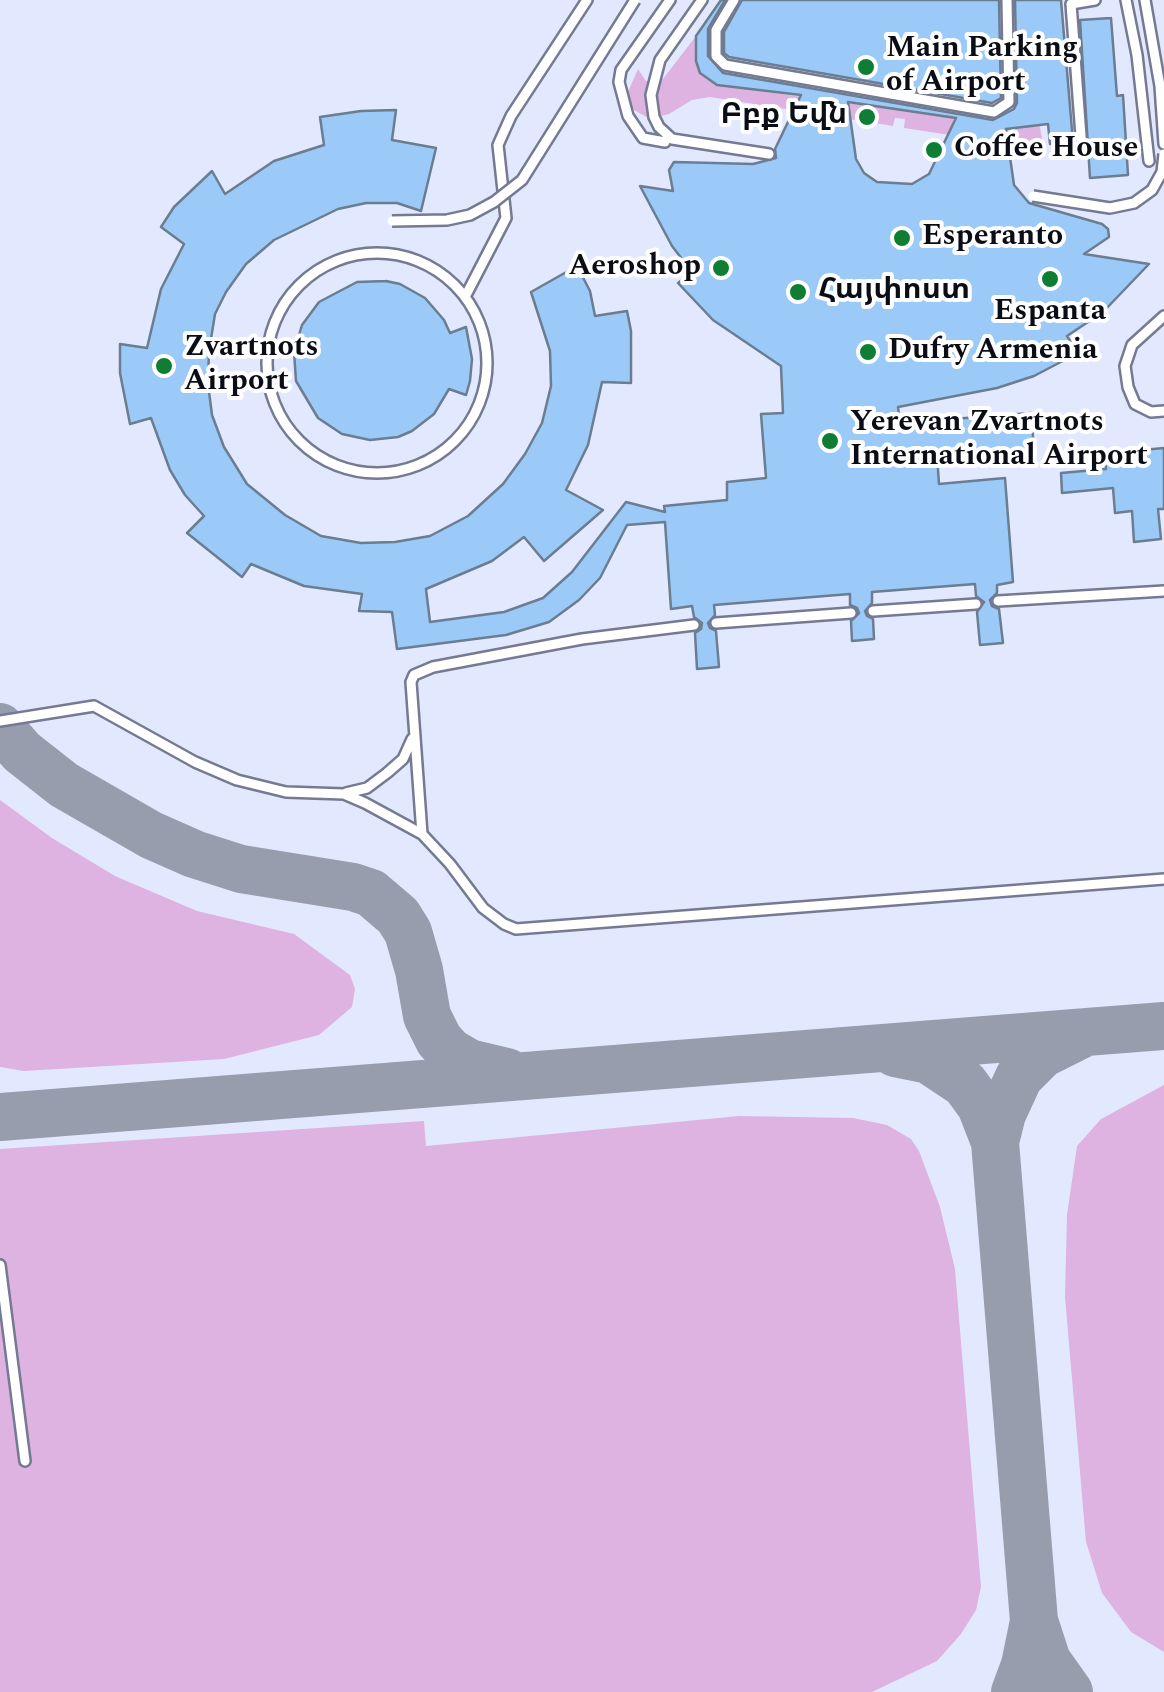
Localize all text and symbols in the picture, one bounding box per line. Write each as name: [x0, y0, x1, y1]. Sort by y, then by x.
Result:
place label: Main Parking of Airport: [886, 32, 1078, 102]
marker: Main Parking of Airport: [855, 56, 877, 78]
place label: Բբք Եվն: [720, 99, 847, 135]
marker: Բբք Եվն: [856, 106, 878, 128]
place label: Coffee House: [954, 132, 1138, 168]
marker: Coffee House: [923, 139, 945, 161]
place label: Esperanto: [922, 220, 1063, 256]
marker: Esperanto: [891, 227, 913, 249]
place label: Aeroshop: [569, 250, 701, 286]
marker: Aeroshop: [710, 257, 732, 279]
marker: Espanta: [1039, 268, 1061, 290]
place label: Հայփոստ: [818, 274, 970, 310]
marker: Հայփոստ: [787, 281, 809, 303]
place label: Espanta: [994, 295, 1106, 331]
place label: Zvartnots Airport: [184, 331, 319, 402]
place label: Dufry Armenia: [888, 334, 1098, 370]
marker: Dufry Armenia: [857, 341, 879, 363]
marker: Zvartnots Airport: [153, 355, 175, 377]
place label: Yerevan Zvartnots International Airport: [850, 406, 1148, 476]
marker: Yerevan Zvartnots International Airport: [819, 430, 841, 452]

